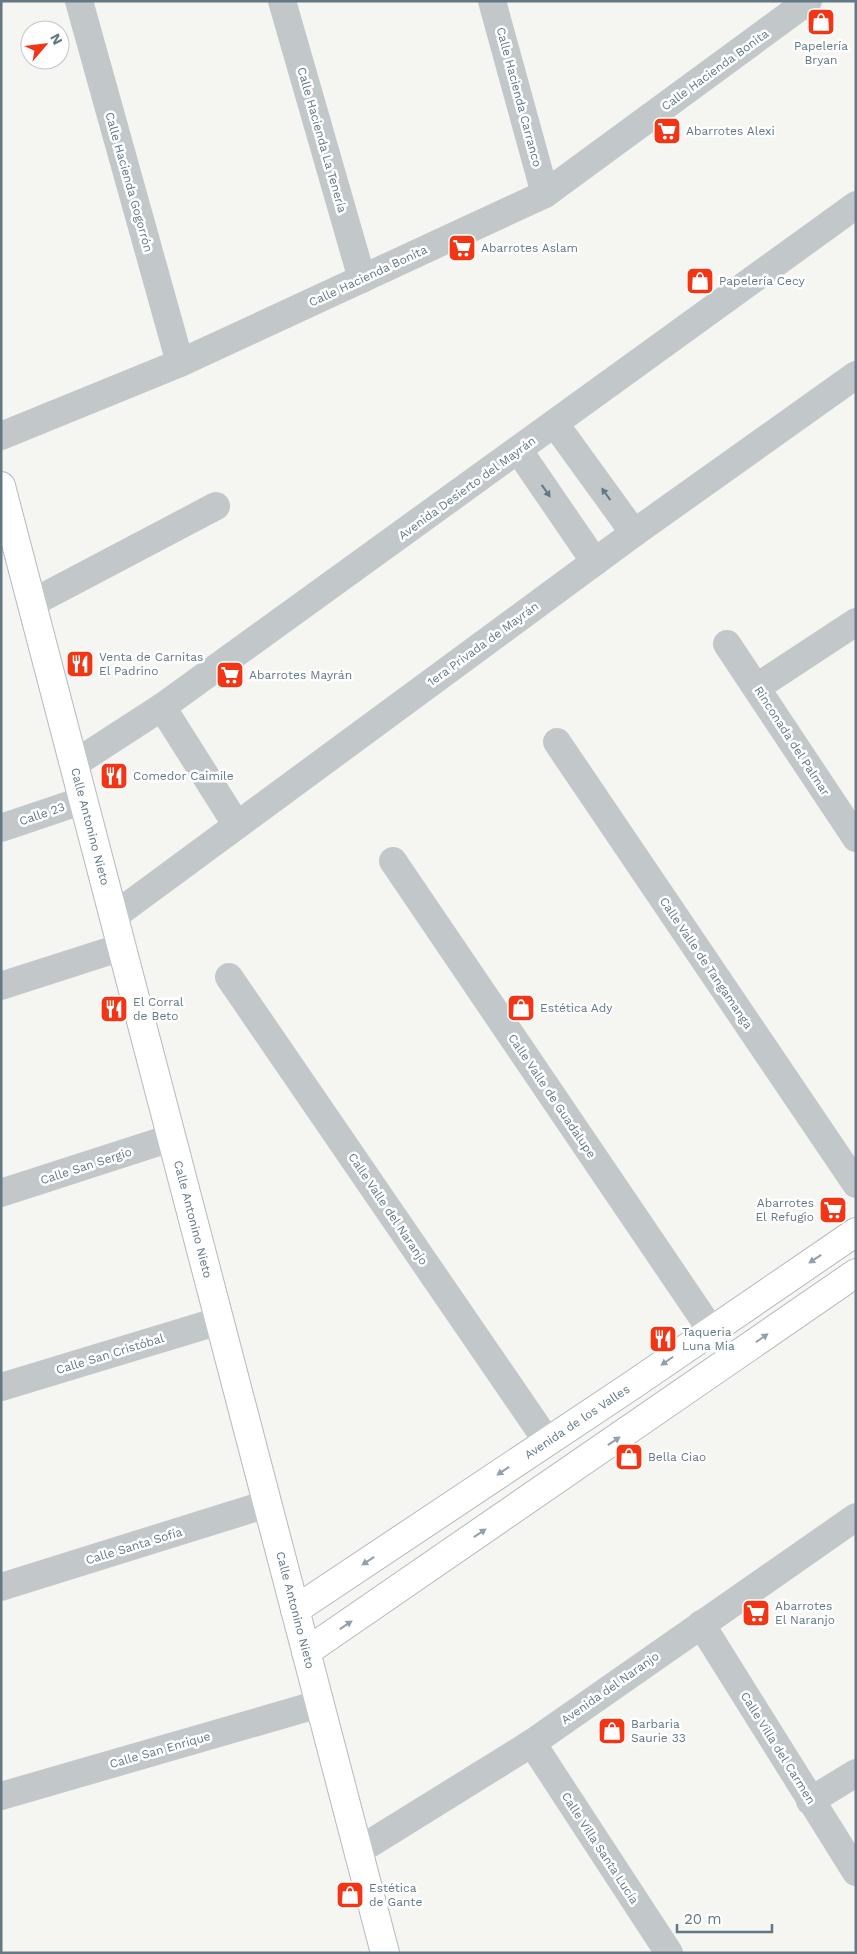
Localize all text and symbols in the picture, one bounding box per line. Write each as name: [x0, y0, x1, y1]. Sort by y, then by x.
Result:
shop icon: Papelería Bryan: [806, 7, 836, 37]
north arrow: [20, 20, 70, 70]
street label: Calle Hacienda Carranco: [494, 26, 544, 168]
street label: Calle Hacienda Bonita: [659, 26, 771, 114]
text: N: [47, 31, 66, 47]
place label: Papelería Bryan: [794, 39, 848, 67]
street label: Calle Hacienda La Tenería: [294, 66, 350, 215]
street label: Calle Hacienda Gogorrón: [102, 110, 156, 254]
supermarket icon: Abarrotes Alexi: [652, 116, 682, 146]
place label: Abarrotes Alexi: [686, 124, 775, 138]
supermarket icon: Abarrotes Aslam: [447, 233, 477, 263]
place label: Abarrotes Aslam: [481, 241, 578, 255]
street label: Calle Hacienda Bonita: [307, 242, 430, 310]
shop icon: Papelería Cecy: [685, 266, 715, 296]
place label: Papelería Cecy: [719, 274, 806, 288]
street label: Avenida Desierto del Mayrán: [396, 434, 538, 542]
one-way arrow: [541, 484, 551, 498]
one-way arrow: [600, 488, 611, 501]
street label: 1era Privada de Mayrán: [425, 599, 541, 689]
restaurant icon: Venta de Carnitas El Padrino: [65, 649, 95, 679]
place label: Venta de Carnitas El Padrino: [99, 650, 203, 678]
supermarket icon: Abarrotes Mayrán: [215, 660, 245, 690]
place label: Abarrotes Mayrán: [249, 668, 352, 682]
street label: Rinconada del Palmar: [751, 684, 833, 798]
restaurant icon: Comedor Caimile: [99, 761, 129, 791]
street label: Calle Antonino Nieto: [68, 766, 112, 887]
place label: Comedor Caimile: [133, 769, 234, 783]
street label: Calle 23: [17, 800, 67, 828]
street label: Calle Valle de Tangamanga: [657, 895, 755, 1032]
shop icon: Estética Ady: [506, 993, 536, 1023]
restaurant icon: El Corral de Beto: [99, 994, 129, 1024]
place label: El Corral de Beto: [133, 995, 184, 1023]
place label: Estética Ady: [540, 1001, 613, 1015]
street label: Calle Valle de Guadalupe: [505, 1031, 599, 1161]
street label: Calle San Sergio: [39, 1145, 133, 1187]
street label: Calle Valle del Naranjo: [345, 1150, 431, 1268]
street label: Calle Antonino Nieto: [171, 1159, 215, 1280]
supermarket icon: Abarrotes El Refugio: [818, 1195, 848, 1225]
place label: Abarrotes El Refugio: [755, 1196, 814, 1224]
one-way arrow: [809, 1254, 822, 1264]
restaurant icon: Taqueria Luna Mia: [648, 1324, 678, 1354]
place label: Taqueria Luna Mia: [682, 1325, 735, 1353]
street label: Calle San Cristóbal: [54, 1331, 166, 1377]
one-way arrow: [755, 1333, 769, 1343]
one-way arrow: [660, 1356, 674, 1366]
street label: Avenida de los Valles: [522, 1382, 632, 1462]
one-way arrow: [607, 1436, 621, 1446]
shop icon: Bella Ciao: [614, 1442, 644, 1472]
place label: Bella Ciao: [648, 1450, 706, 1464]
one-way arrow: [496, 1466, 509, 1475]
street label: Calle Santa Sofía: [84, 1525, 184, 1567]
one-way arrow: [473, 1528, 487, 1538]
street label: Calle Antonino Nieto: [273, 1550, 317, 1670]
one-way arrow: [361, 1556, 375, 1566]
supermarket icon: Abarrotes El Naranjo: [741, 1598, 771, 1628]
place label: Abarrotes El Naranjo: [775, 1599, 835, 1627]
one-way arrow: [339, 1620, 353, 1630]
street label: Avenida del Naranjo: [558, 1649, 662, 1727]
street label: Calle Villa del Carmen: [738, 1689, 818, 1807]
shop icon: Barbaria Saurie 33: [597, 1716, 627, 1746]
place label: Barbaria Saurie 33: [631, 1717, 686, 1745]
street label: Calle San Enrique: [108, 1729, 212, 1771]
street label: Calle Villa Santa Lucía: [559, 1790, 641, 1907]
shop icon: Estética de Gante: [335, 1880, 365, 1910]
place label: Estética de Gante: [369, 1881, 422, 1909]
scale bar: [677, 1902, 772, 1934]
text: 20 m: [684, 1910, 722, 1928]

